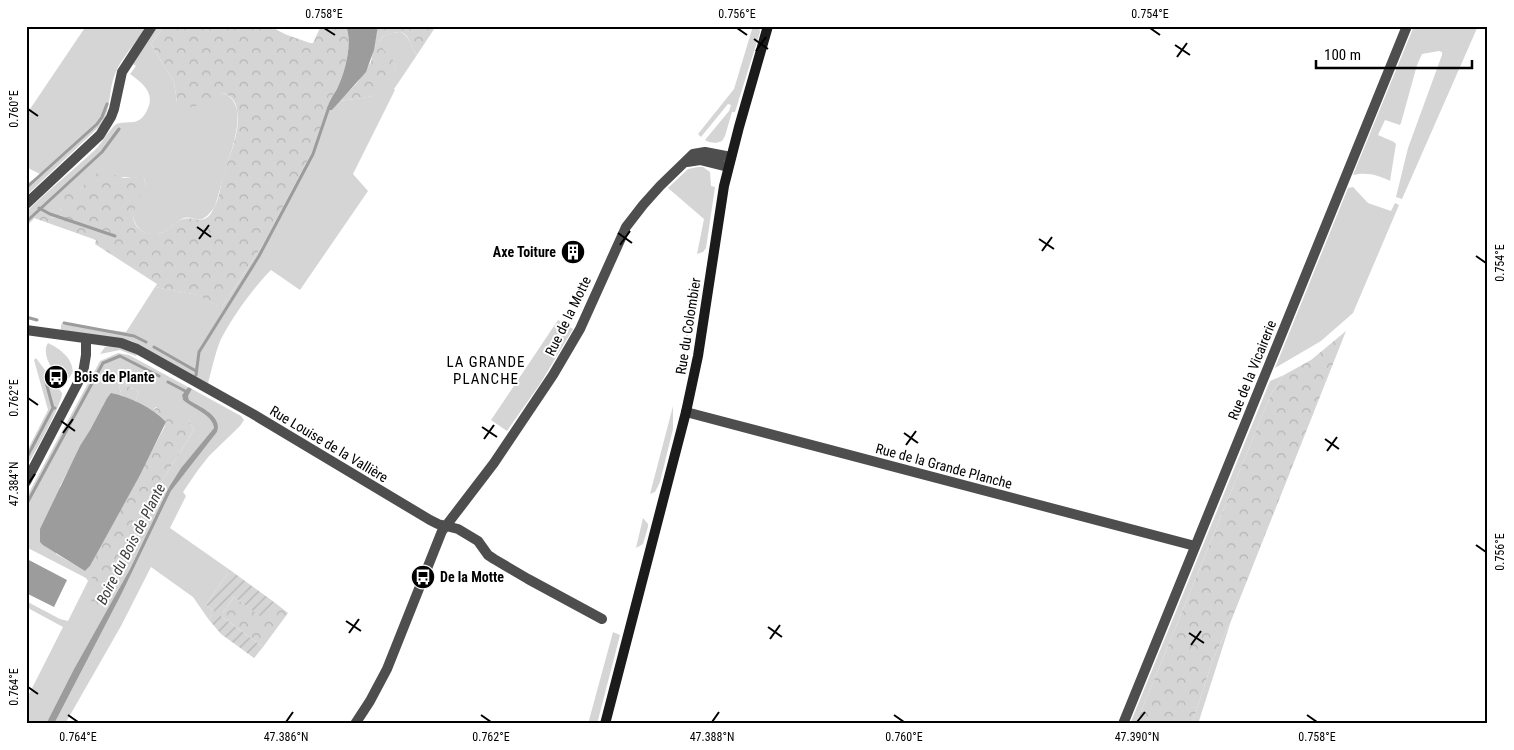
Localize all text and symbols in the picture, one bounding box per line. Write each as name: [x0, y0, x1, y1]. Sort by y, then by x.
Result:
text: 0.758°E: [305, 7, 343, 21]
text: 0.756°E: [718, 7, 756, 21]
text: 0.754°E: [1131, 7, 1169, 21]
scale bar: [1316, 38, 1473, 70]
text: 100 m: [1324, 46, 1361, 64]
text: 0.760°E: [7, 90, 21, 128]
building icon: Axe Toiture: [560, 239, 586, 265]
place label: Axe Toiture: [493, 244, 556, 260]
text: 0.754°E: [1493, 244, 1507, 282]
street label: Rue de la Motte: [542, 273, 594, 358]
street label: Rue du Colombier: [672, 277, 704, 375]
street label: Rue de la Vicairerie: [1225, 317, 1279, 422]
district label: LA GRANDE PLANCHE: [446, 353, 526, 388]
bus stop icon: Bois de Plante: [43, 364, 69, 390]
place label: Bois de Plante: [74, 369, 155, 385]
text: 0.762°E: [7, 379, 21, 417]
street label: Rue Louise de la Vallière: [267, 402, 391, 486]
street label: Rue de la Grande Planche: [874, 440, 1014, 492]
text: 47.384°N: [7, 462, 21, 506]
water label: Boire du Bois de Plante: [93, 480, 169, 608]
text: 0.756°E: [1493, 533, 1507, 571]
bus stop icon: De la Motte: [410, 564, 436, 590]
place label: De la Motte: [440, 569, 504, 585]
text: 0.764°E: [7, 668, 21, 706]
text: 0.764°E: [59, 730, 97, 744]
text: 47.386°N: [264, 730, 308, 744]
text: 0.762°E: [472, 730, 510, 744]
text: 47.388°N: [690, 730, 734, 744]
text: 0.760°E: [885, 730, 923, 744]
text: 47.390°N: [1115, 730, 1159, 744]
text: 0.758°E: [1298, 730, 1336, 744]

